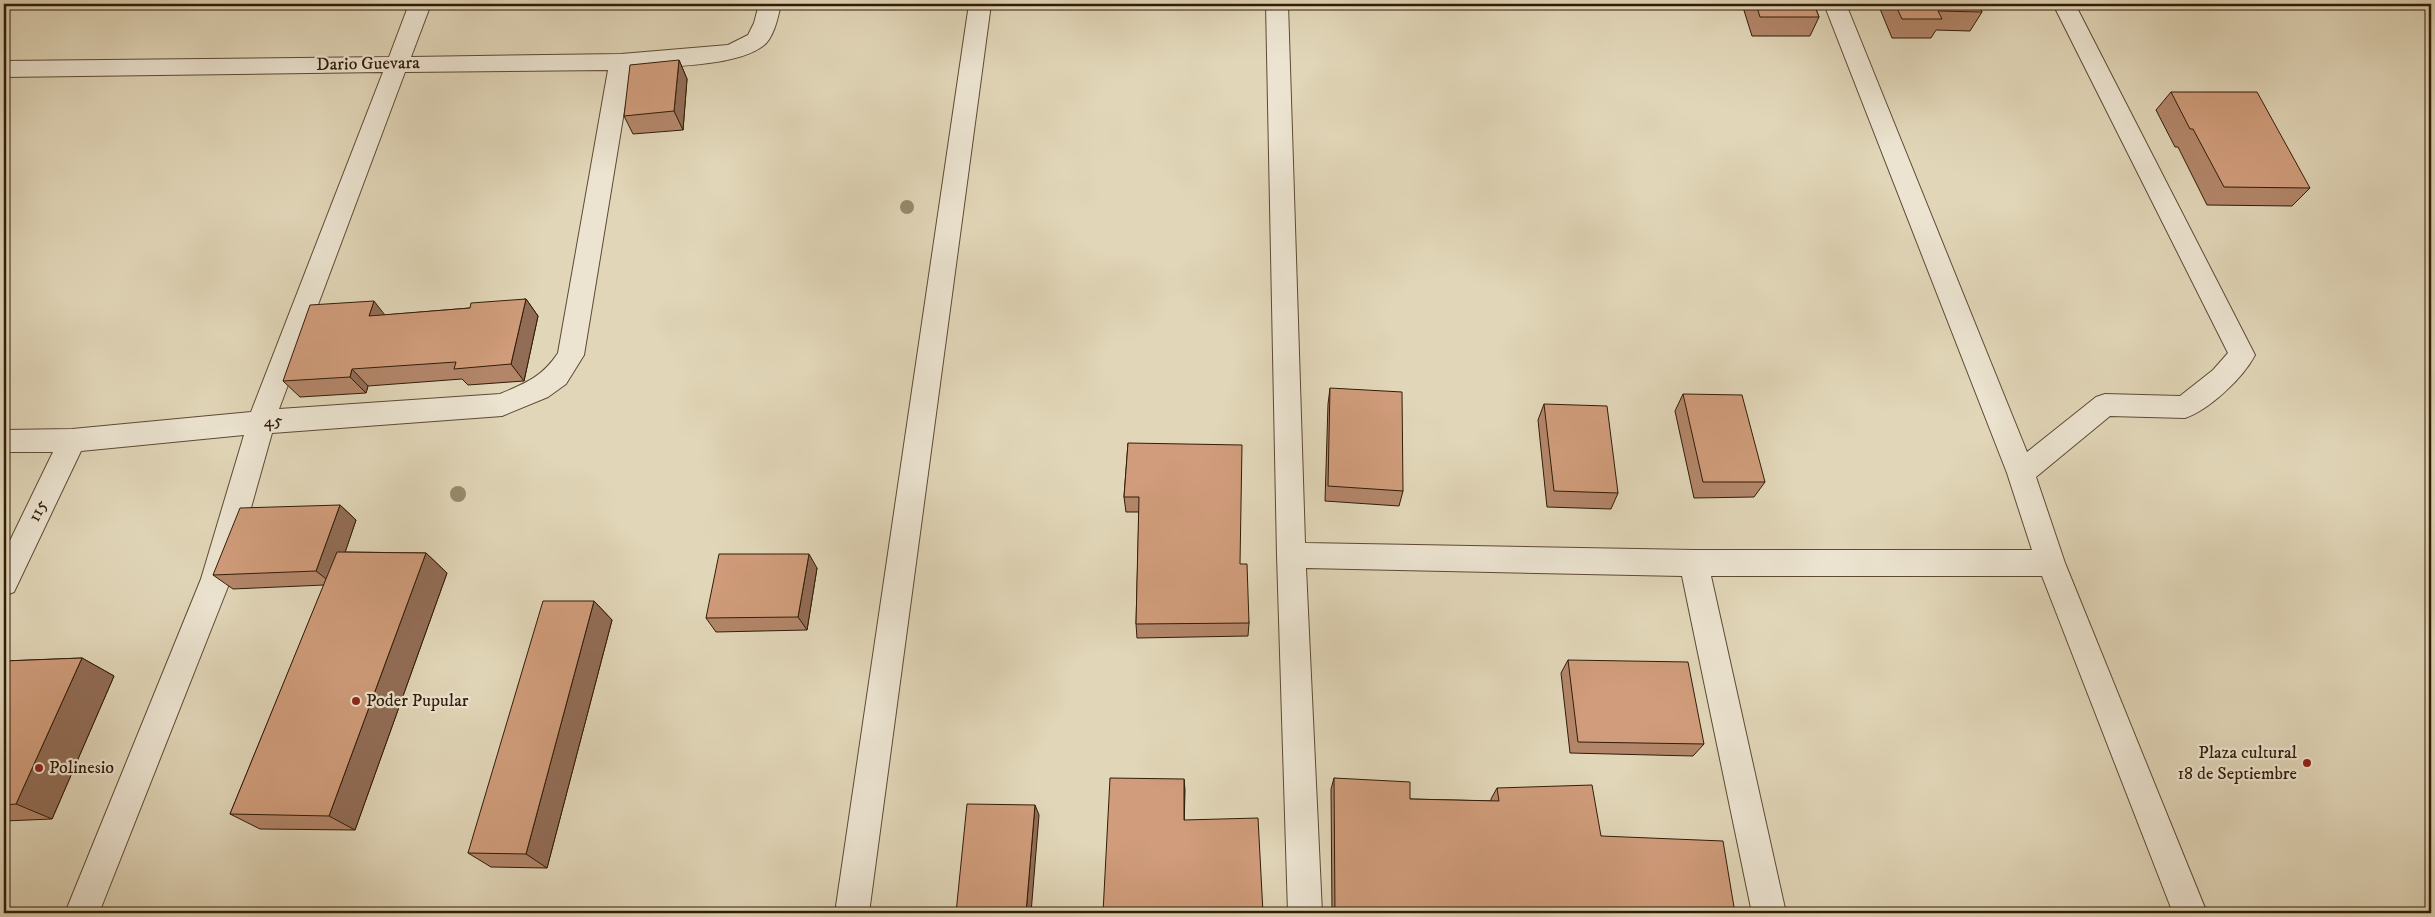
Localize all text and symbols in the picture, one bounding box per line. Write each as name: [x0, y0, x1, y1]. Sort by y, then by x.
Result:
street label: Dario Guevara: [316, 52, 420, 76]
street label: 45: [263, 409, 283, 433]
street label: 115: [23, 496, 53, 526]
place label: Poder Pupular: [366, 690, 469, 712]
marker: Poder Pupular: [350, 695, 362, 707]
place label: Plaza cultural 18 de Septiembre: [2177, 742, 2298, 785]
place label: Polinesio: [49, 757, 114, 779]
marker: Plaza cultural 18 de Septiembre: [2301, 757, 2313, 769]
marker: Polinesio: [33, 762, 45, 774]

